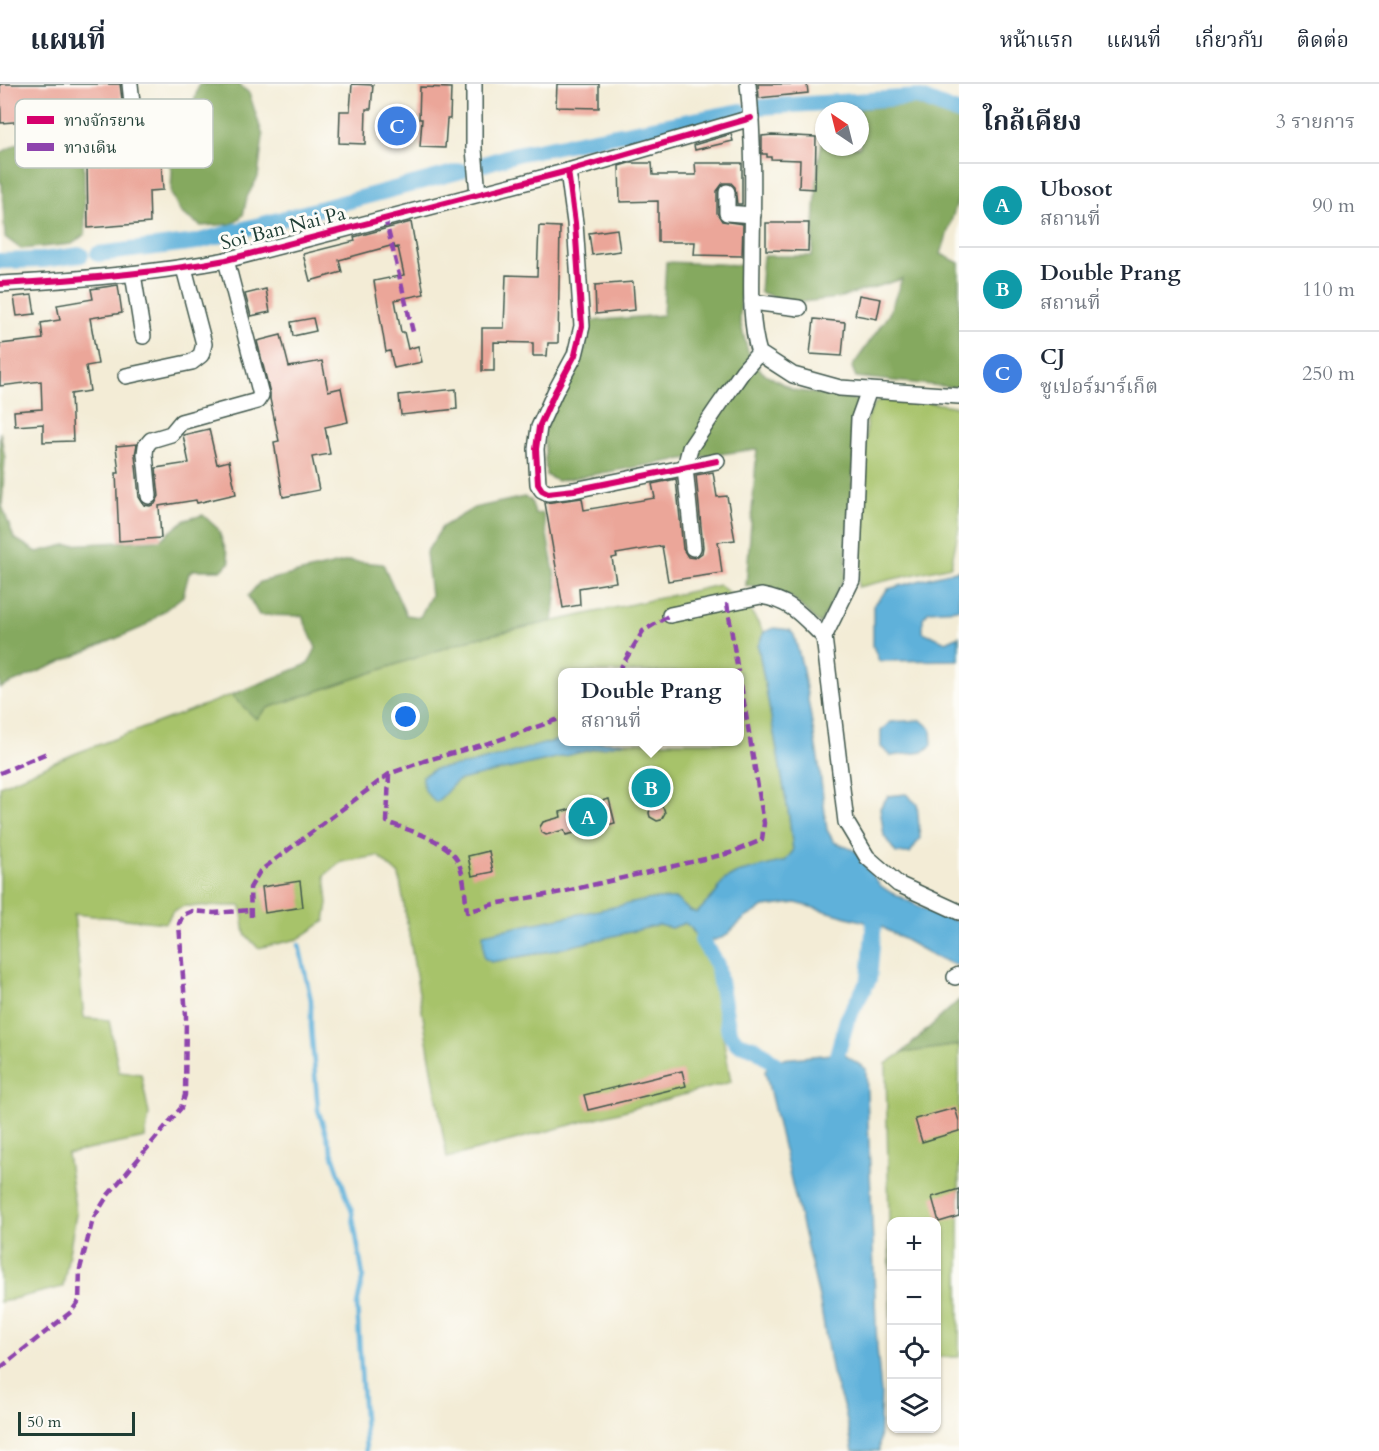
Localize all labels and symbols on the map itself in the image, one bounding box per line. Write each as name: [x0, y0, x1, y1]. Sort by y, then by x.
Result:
legend: [15, 99, 213, 168]
north arrow: [815, 102, 869, 156]
pin: C: [378, 104, 416, 148]
text: ทางจักรยาน: [64, 110, 145, 132]
text: ทางเดิน: [64, 137, 117, 159]
street label: Soi Ban Nai Pa: [218, 199, 349, 257]
your location: [391, 702, 420, 731]
pin: B: [632, 766, 670, 810]
pin: A: [568, 794, 608, 840]
scale bar: [18, 1409, 135, 1436]

